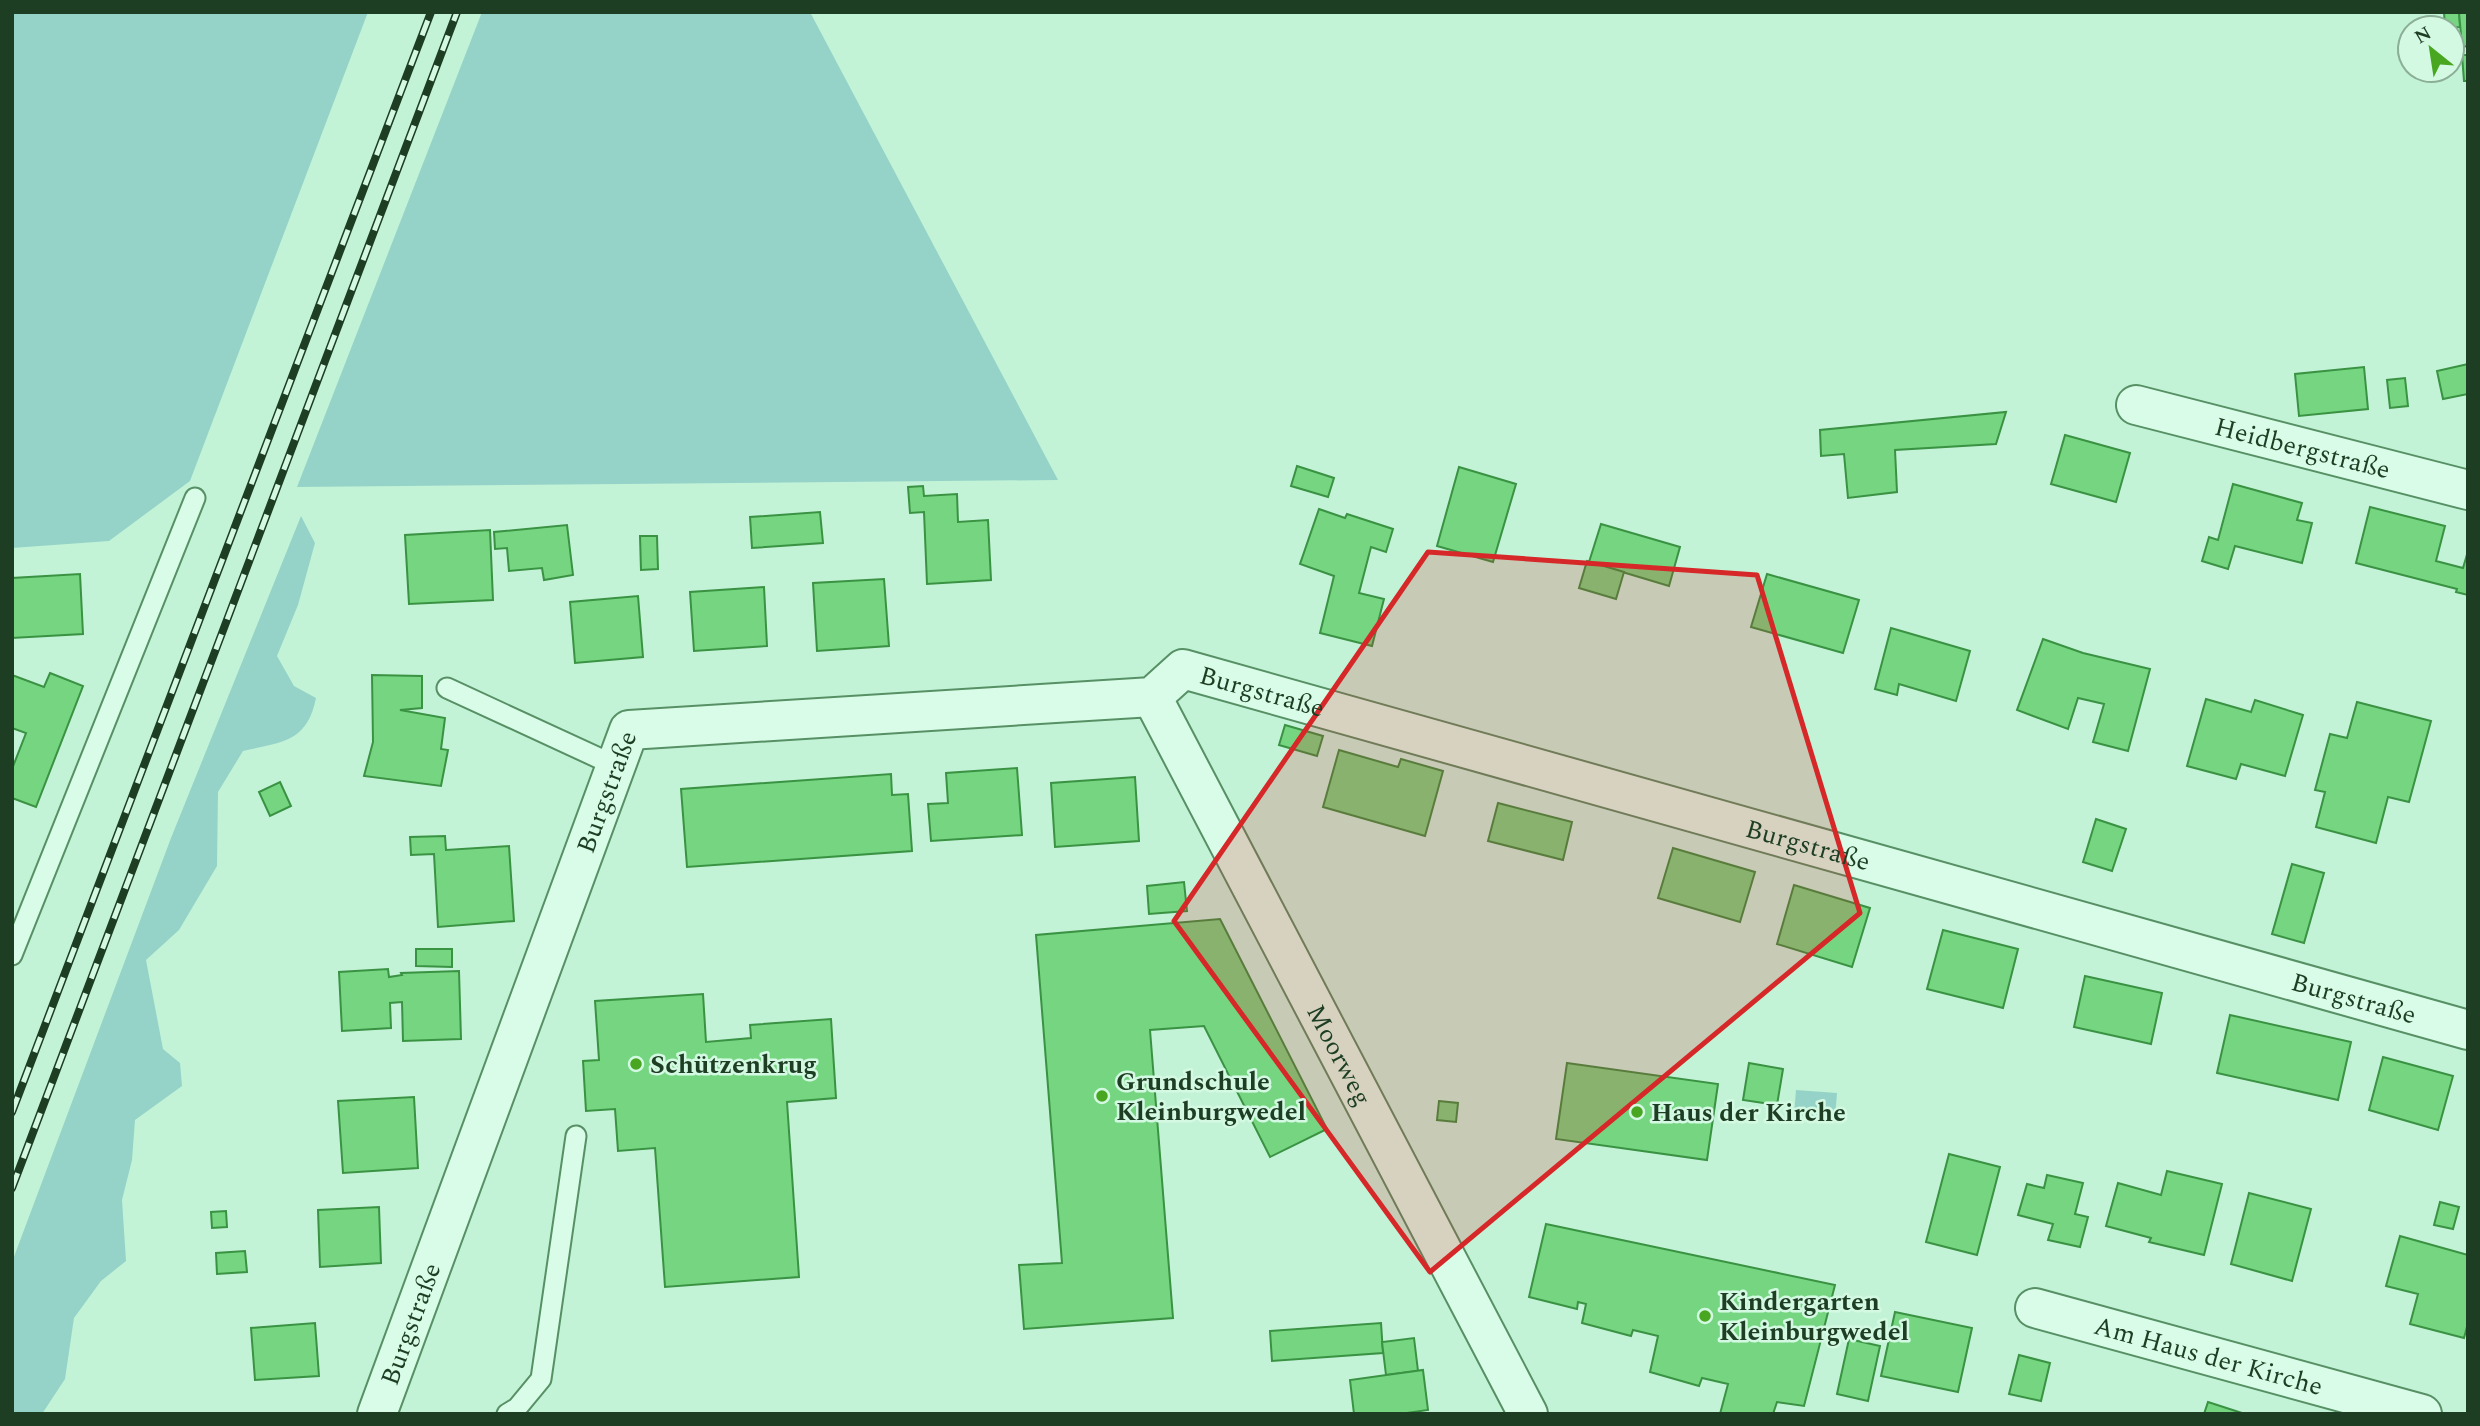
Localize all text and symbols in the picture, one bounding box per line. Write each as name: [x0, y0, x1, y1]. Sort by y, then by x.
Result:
north arrow: [2396, 14, 2466, 84]
text: N: [2409, 19, 2437, 52]
street label: Heidbergstraße: [2210, 407, 2395, 490]
street label: Burgstraße: [1195, 656, 1329, 729]
street label: Burgstraße: [566, 725, 648, 859]
street label: Burgstraße: [1741, 809, 1875, 882]
street label: Burgstraße: [2287, 962, 2421, 1035]
street label: Moorweg: [1296, 997, 1382, 1113]
place label: Schützenkrug: [650, 1045, 817, 1085]
marker: Schützenkrug: [628, 1056, 644, 1072]
place label: Grundschule Kleinburgwedel: [1116, 1062, 1306, 1132]
marker: Grundschule Kleinburgwedel: [1094, 1088, 1110, 1104]
place label: Haus der Kirche: [1651, 1093, 1846, 1133]
marker: Haus der Kirche: [1629, 1104, 1645, 1120]
street label: Burgstraße: [370, 1257, 452, 1391]
place label: Kindergarten Kleinburgwedel: [1719, 1282, 1909, 1352]
street label: Am Haus der Kirche: [2089, 1306, 2327, 1407]
marker: Kindergarten Kleinburgwedel: [1697, 1308, 1713, 1324]

